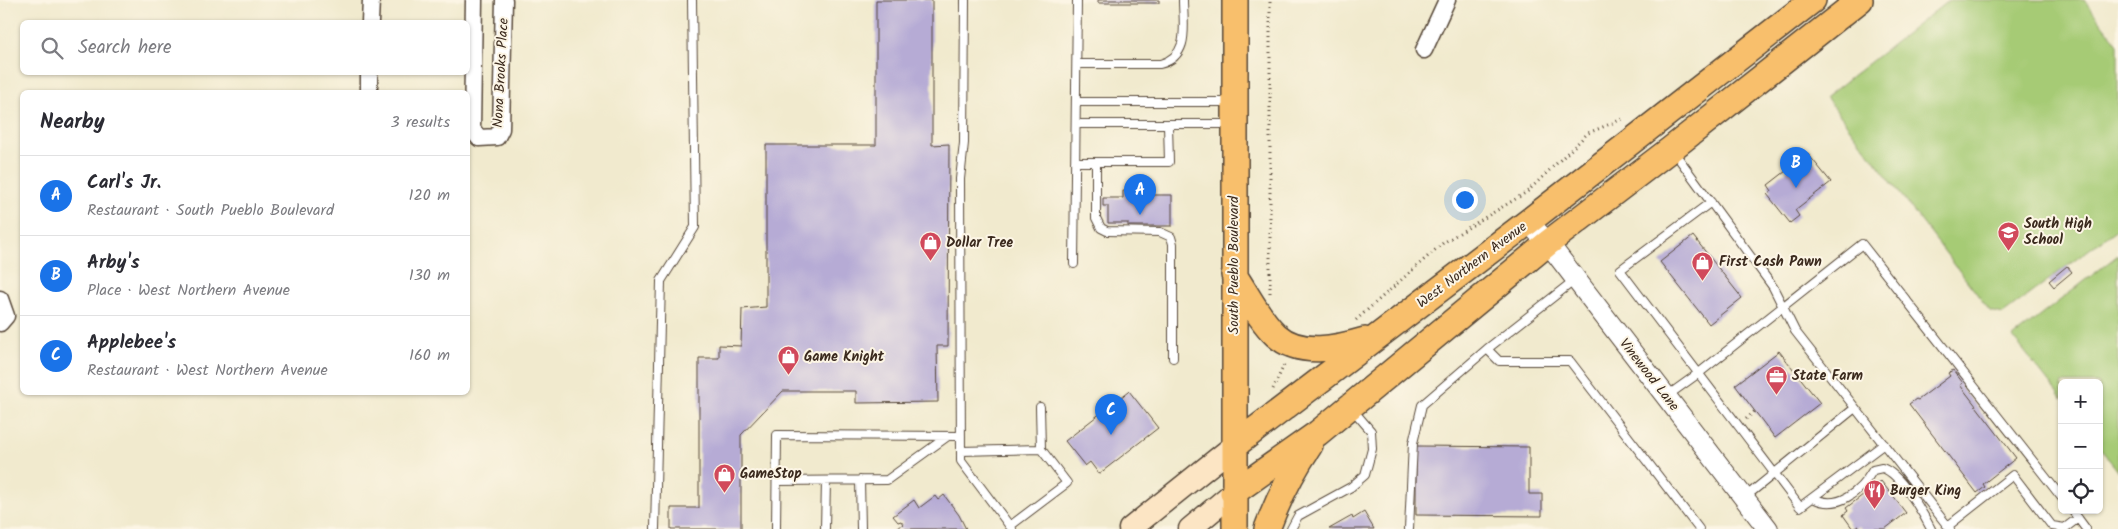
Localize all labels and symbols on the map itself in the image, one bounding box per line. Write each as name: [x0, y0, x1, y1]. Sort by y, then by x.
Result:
street label: Nona Brooks Place: [487, 17, 515, 128]
pin: B: [1780, 147, 1812, 188]
pin: A: [1124, 174, 1156, 215]
your location: [1452, 187, 1478, 213]
street label: South Pueblo Boulevard: [1223, 195, 1245, 334]
place label: South High School: [2024, 213, 2092, 251]
street label: West Northern Avenue: [1412, 216, 1532, 314]
school or university icon: South High School: [1996, 220, 2020, 251]
shop icon: Dollar Tree: [918, 231, 942, 262]
place label: Dollar Tree: [946, 232, 1013, 254]
shop icon: First Cash Pawn: [1691, 250, 1715, 281]
place label: First Cash Pawn: [1719, 251, 1822, 273]
street label: Vinewood Lane: [1613, 334, 1685, 417]
shop icon: Game Knight: [776, 345, 800, 376]
place label: Game Knight: [804, 346, 885, 368]
office icon: State Farm: [1764, 364, 1788, 395]
place label: State Farm: [1792, 365, 1864, 387]
pin: C: [1095, 394, 1127, 435]
shop icon: GameStop: [712, 462, 736, 493]
place label: GameStop: [740, 463, 802, 485]
restaurant icon: Burger King: [1862, 479, 1886, 510]
place label: Burger King: [1890, 480, 1961, 502]

